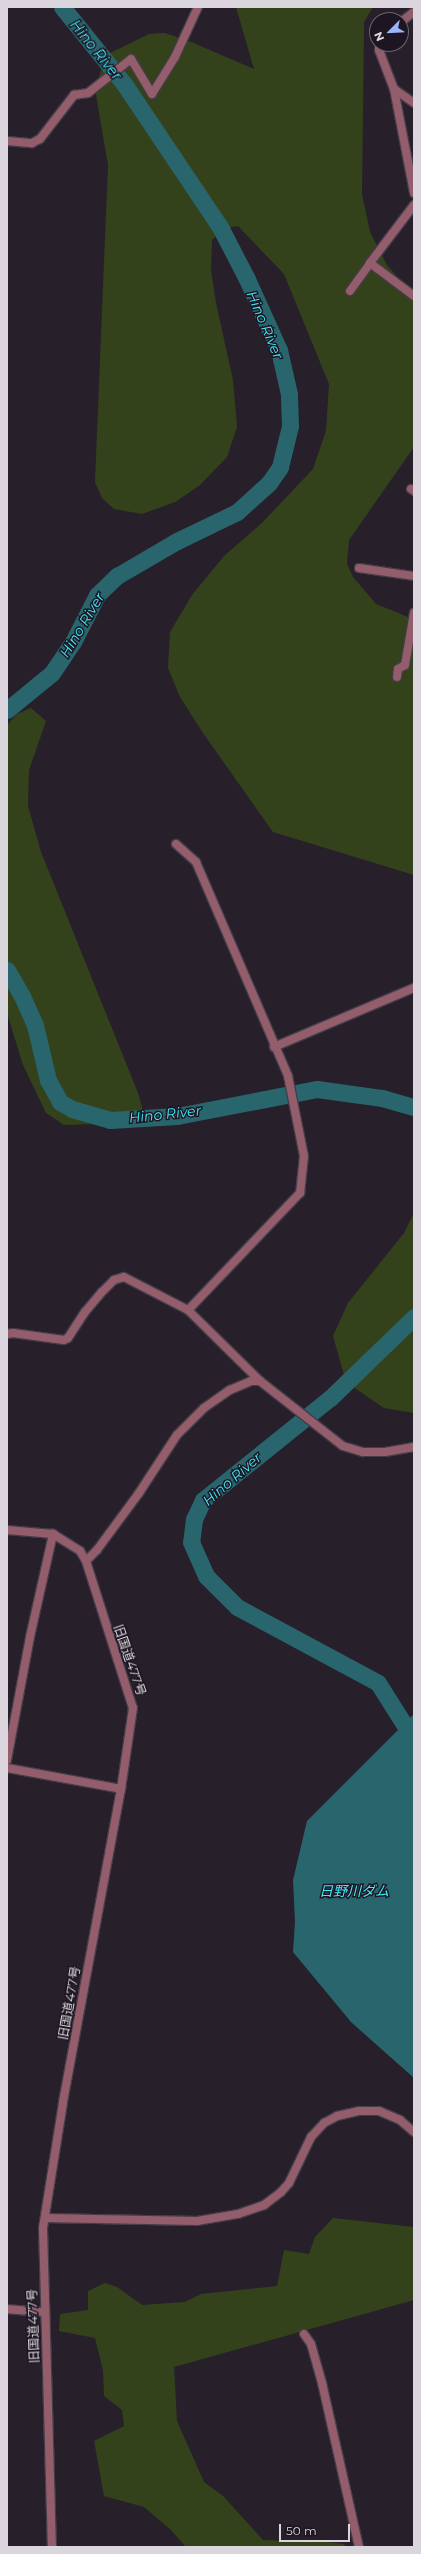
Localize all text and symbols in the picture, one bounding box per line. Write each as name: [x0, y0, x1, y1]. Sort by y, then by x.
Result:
north arrow: [369, 12, 409, 52]
water label: Hino River: [67, 17, 125, 83]
text: N: [371, 30, 387, 43]
water label: Hino River: [243, 288, 287, 362]
water label: Hino River: [56, 590, 108, 660]
water label: Hino River: [128, 1102, 202, 1126]
water label: Hino River: [199, 1449, 265, 1509]
street label: 旧国道477号: [110, 1622, 150, 1698]
water label: 日野川ダム: [319, 1883, 389, 1899]
street label: 旧国道477号: [55, 1965, 83, 2041]
street label: 旧国道477号: [24, 2288, 42, 2364]
scale bar: [281, 2516, 352, 2542]
text: 50 m: [286, 2523, 317, 2538]

